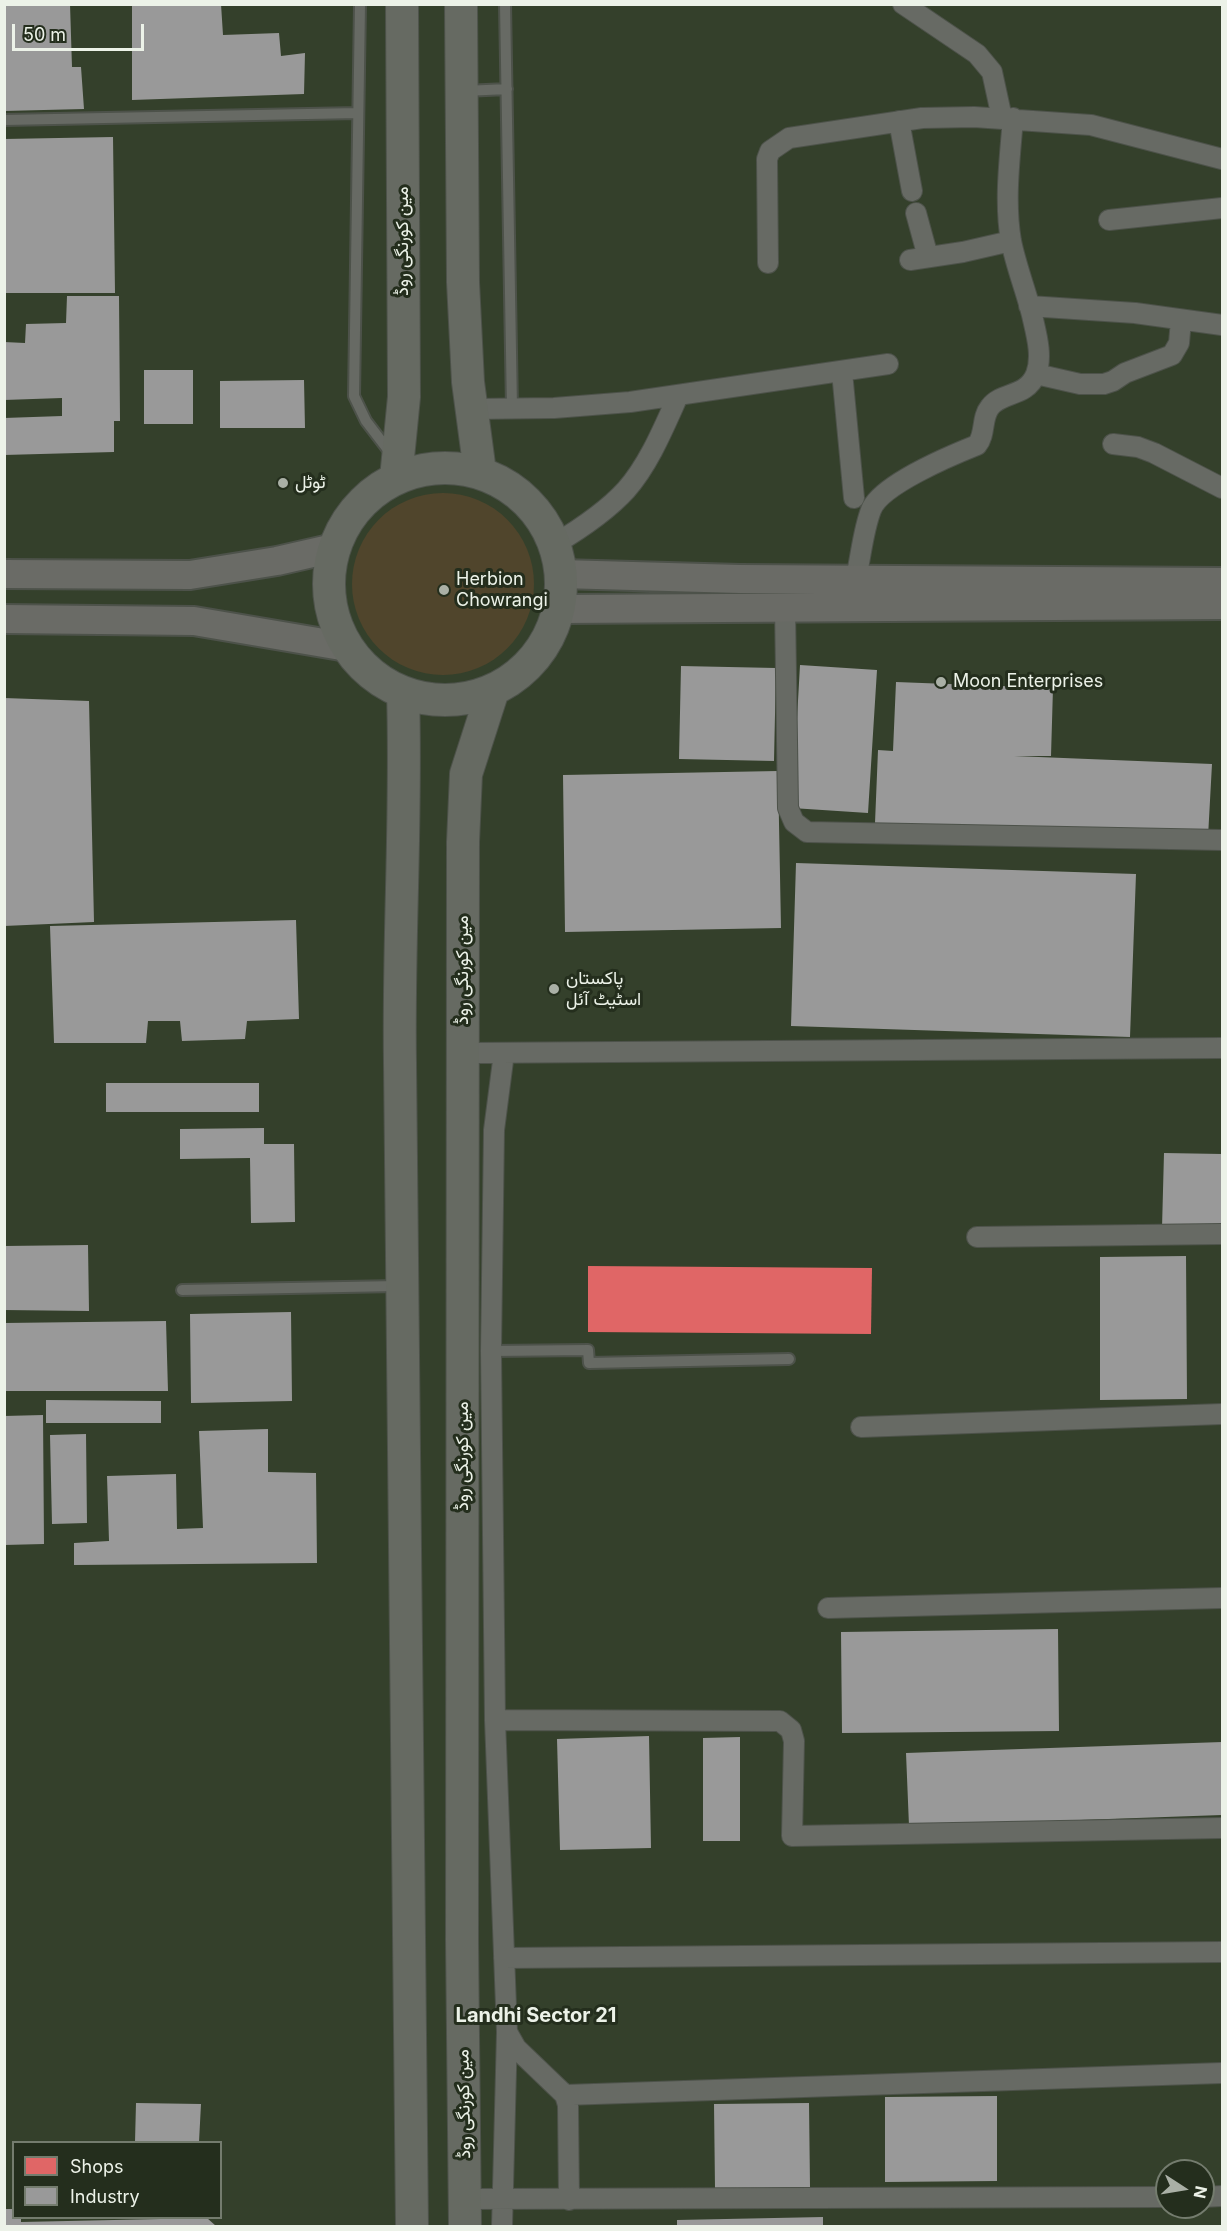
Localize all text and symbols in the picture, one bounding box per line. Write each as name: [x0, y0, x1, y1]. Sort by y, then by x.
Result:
scale bar: [15, 12, 147, 50]
text: 50 m: [23, 24, 66, 45]
street label: مین کورنگی روڈ: [392, 186, 414, 296]
place label: ٹوٹل: [295, 472, 326, 494]
marker: ٹوٹل: [276, 476, 290, 490]
place label: Herbion Chowrangi: [456, 569, 548, 612]
marker: Herbion Chowrangi: [437, 583, 451, 597]
place label: Moon Enterprises: [953, 671, 1103, 693]
marker: Moon Enterprises: [934, 675, 948, 689]
street label: مین کورنگی روڈ: [452, 915, 474, 1025]
place label: پاکستان اسٹیٹ آئل: [566, 968, 641, 1010]
marker: پاکستان اسٹیٹ آئل: [547, 982, 561, 996]
street label: مین کورنگی روڈ: [452, 1401, 474, 1511]
district label: Landhi Sector 21: [456, 2004, 616, 2028]
street label: مین کورنگی روڈ: [452, 2049, 476, 2159]
legend: [12, 2141, 222, 2219]
text: Shops: [70, 2156, 124, 2177]
north arrow: [1155, 2159, 1215, 2219]
text: N: [1190, 2184, 1212, 2200]
text: Industry: [70, 2186, 140, 2207]

